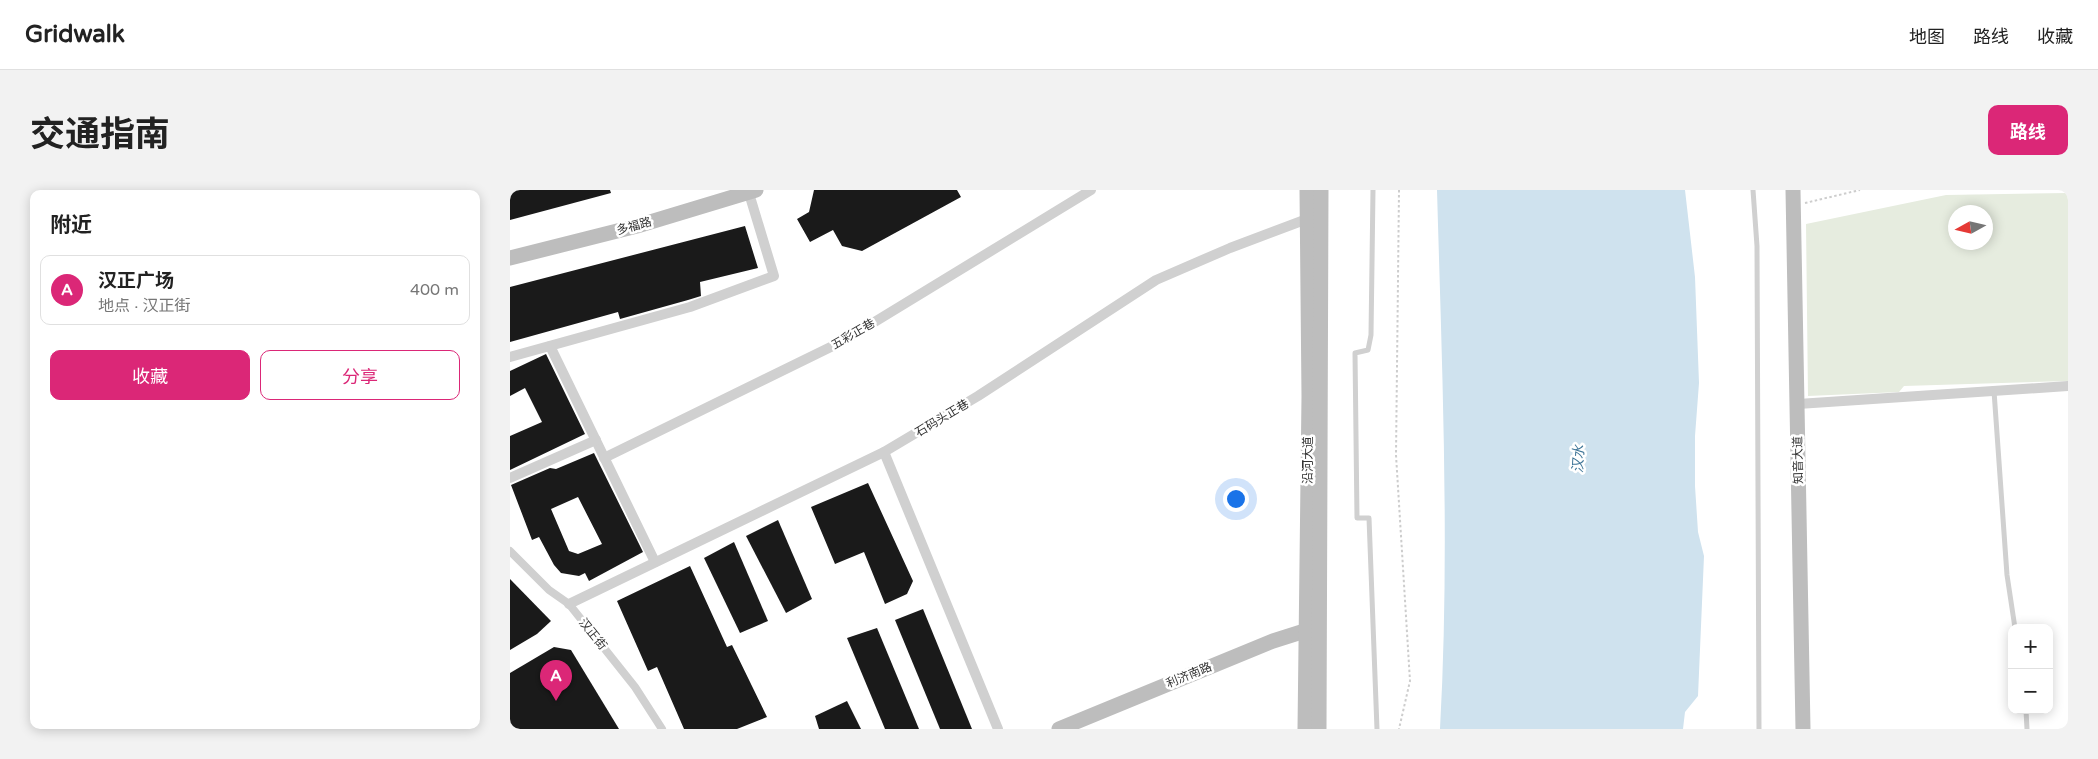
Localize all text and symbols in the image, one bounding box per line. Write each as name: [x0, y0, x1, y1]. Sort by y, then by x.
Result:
text: Gridwalk: [25, 20, 125, 49]
text: 地图: [1909, 26, 1945, 48]
text: 路线: [1973, 26, 2009, 48]
text: 收藏: [2037, 26, 2073, 48]
button: 路线: [1988, 105, 2068, 155]
text: 交通指南: [30, 114, 170, 156]
north arrow: [1948, 205, 1993, 250]
text: 附近: [50, 213, 92, 238]
street label: 多福路: [615, 215, 653, 237]
text: 汉正广场: [98, 270, 174, 292]
text: A: [61, 280, 73, 300]
text: 400 m: [410, 280, 459, 300]
text: 地点 · 汉正街: [98, 296, 190, 316]
street label: 五彩正巷: [829, 316, 877, 352]
button: 收藏: [50, 350, 250, 400]
button: 分享: [260, 350, 460, 400]
street label: 石码头正巷: [913, 397, 971, 439]
street label: 沿河大道: [1301, 436, 1315, 484]
street label: 知音大道: [1791, 436, 1805, 484]
water label: 汉水: [1569, 444, 1588, 473]
your location: [1223, 486, 1249, 512]
street label: 汉正街: [576, 616, 610, 652]
map controls: [2008, 624, 2053, 714]
button: +: [2008, 624, 2053, 669]
pin: A: [540, 660, 572, 701]
street label: 利济南路: [1164, 660, 1214, 690]
button: −: [2008, 669, 2053, 714]

